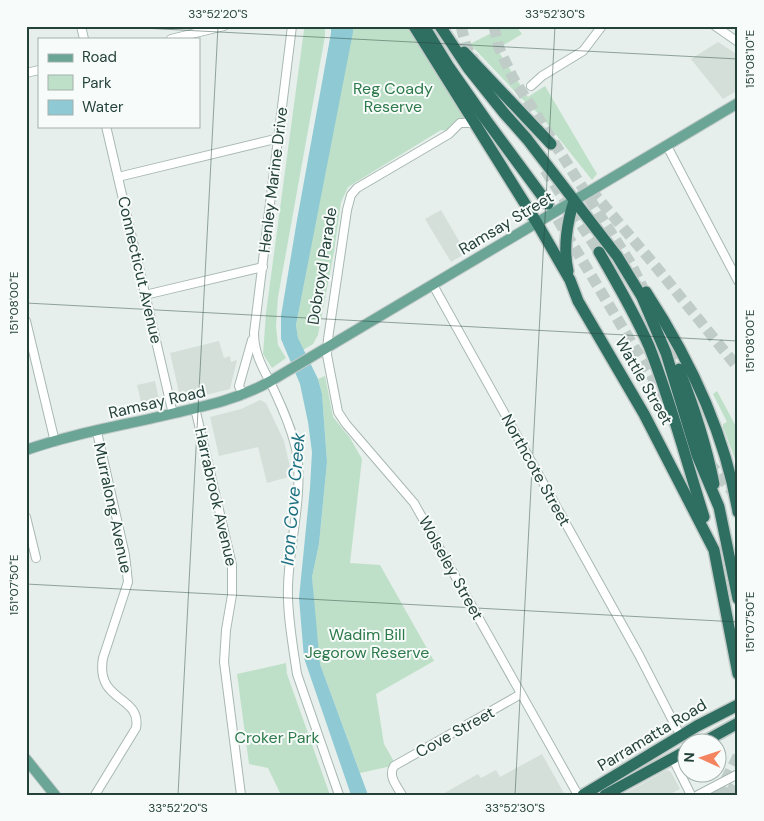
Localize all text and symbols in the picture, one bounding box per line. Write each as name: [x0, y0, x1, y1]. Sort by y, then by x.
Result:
text: 33°52'20"S: [188, 6, 248, 22]
text: 33°52'30"S: [525, 6, 585, 22]
text: 151°08'10"E: [742, 30, 758, 88]
legend: [38, 38, 200, 128]
text: Road: [82, 47, 117, 67]
text: Park: [82, 73, 112, 93]
park label: Reg Coady Reserve: [353, 78, 433, 117]
text: Water: [82, 97, 124, 117]
street label: Henley Marine Drive: [254, 106, 292, 254]
street label: Ramsay Street: [455, 186, 557, 260]
street label: Connecticut Avenue: [113, 194, 167, 346]
street label: Dobroyd Parade: [302, 206, 342, 326]
text: 151°08'00"E: [6, 271, 22, 335]
text: 151°08'00"E: [742, 309, 758, 373]
street label: Wattle Street: [610, 333, 678, 429]
street label: Ramsay Road: [106, 381, 208, 423]
street label: Northcote Street: [497, 410, 575, 530]
street label: Harrabrook Avenue: [190, 426, 242, 568]
water label: Iron Cove Creek: [275, 431, 311, 567]
street label: Murralong Avenue: [89, 441, 137, 575]
street label: Wolseley Street: [414, 512, 488, 624]
text: 151°07'50"E: [6, 554, 22, 616]
text: 151°07'50"E: [742, 591, 758, 653]
park label: Wadim Bill Jegorow Reserve: [305, 624, 429, 663]
street label: Parramatta Road: [594, 694, 710, 776]
street label: Cove Street: [412, 702, 498, 762]
park label: Croker Park: [235, 727, 319, 748]
north arrow: [676, 734, 726, 784]
text: N: [680, 752, 698, 763]
text: 33°52'20"S: [148, 800, 208, 816]
text: 33°52'30"S: [485, 800, 545, 816]

